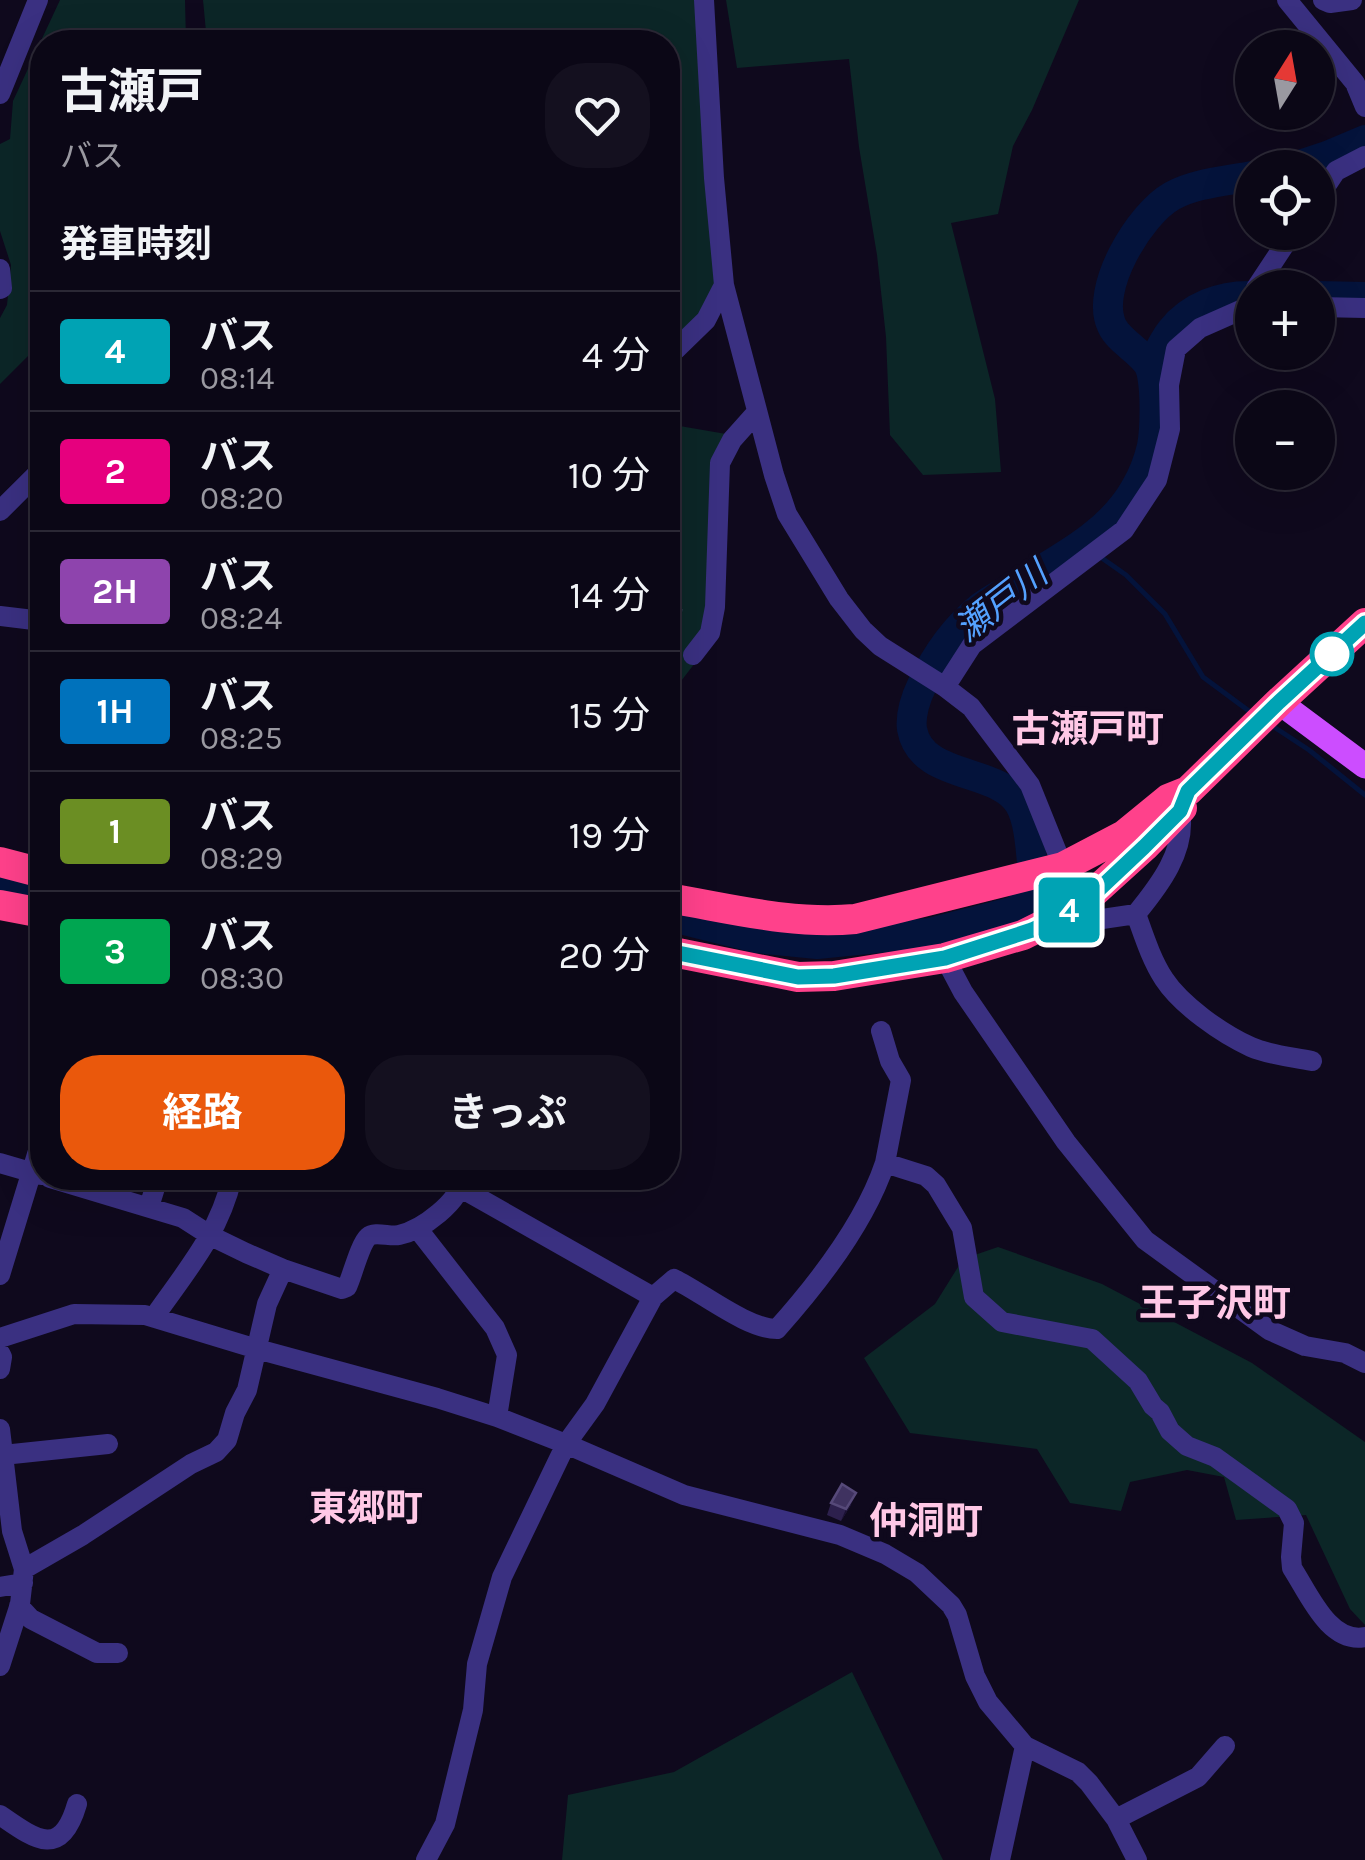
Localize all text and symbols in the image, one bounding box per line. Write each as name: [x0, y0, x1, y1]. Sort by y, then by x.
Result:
north arrow: [1235, 30, 1335, 130]
map controls: [1235, 30, 1335, 490]
button: heart: [545, 63, 650, 168]
text: 古瀬戸: [60, 64, 204, 120]
text: バス: [60, 138, 124, 175]
button: locate: [1235, 150, 1335, 250]
text: 発車時刻: [60, 222, 212, 267]
button: +: [1235, 270, 1335, 370]
text: バス: [200, 314, 276, 359]
text: 4: [105, 331, 125, 372]
text: 4 分: [582, 333, 650, 378]
text: 08:14: [200, 360, 274, 397]
button: −: [1235, 390, 1335, 490]
text: バス: [200, 434, 276, 479]
text: 2: [104, 451, 126, 492]
text: 10 分: [568, 453, 650, 498]
text: 08:20: [200, 480, 284, 517]
water label: 瀬戸川: [947, 550, 1058, 650]
text: バス: [200, 554, 276, 599]
text: 2H: [92, 571, 138, 612]
text: 14 分: [569, 573, 650, 618]
text: 08:24: [200, 600, 282, 637]
unlabelled marker: [1311, 633, 1353, 675]
text: バス: [200, 674, 276, 719]
text: 1H: [96, 691, 134, 732]
text: 15 分: [569, 693, 650, 738]
district label: 古瀬戸町: [1012, 707, 1164, 752]
text: 08:25: [200, 720, 283, 757]
text: バス: [200, 794, 276, 839]
text: 1: [109, 811, 121, 852]
text: 19 分: [568, 813, 650, 858]
text: 08:29: [200, 840, 283, 877]
line badge: 4: [1036, 878, 1102, 942]
text: 4: [1059, 890, 1079, 931]
text: バス: [200, 914, 276, 959]
text: 3: [104, 931, 126, 972]
text: 20 分: [558, 933, 650, 978]
text: 08:30: [200, 960, 284, 997]
button: 経路: [60, 1055, 345, 1170]
button: きっぷ: [365, 1055, 650, 1170]
district label: 王子沢町: [1139, 1281, 1291, 1326]
district label: 東郷町: [309, 1486, 423, 1531]
district label: 仲洞町: [869, 1499, 983, 1544]

